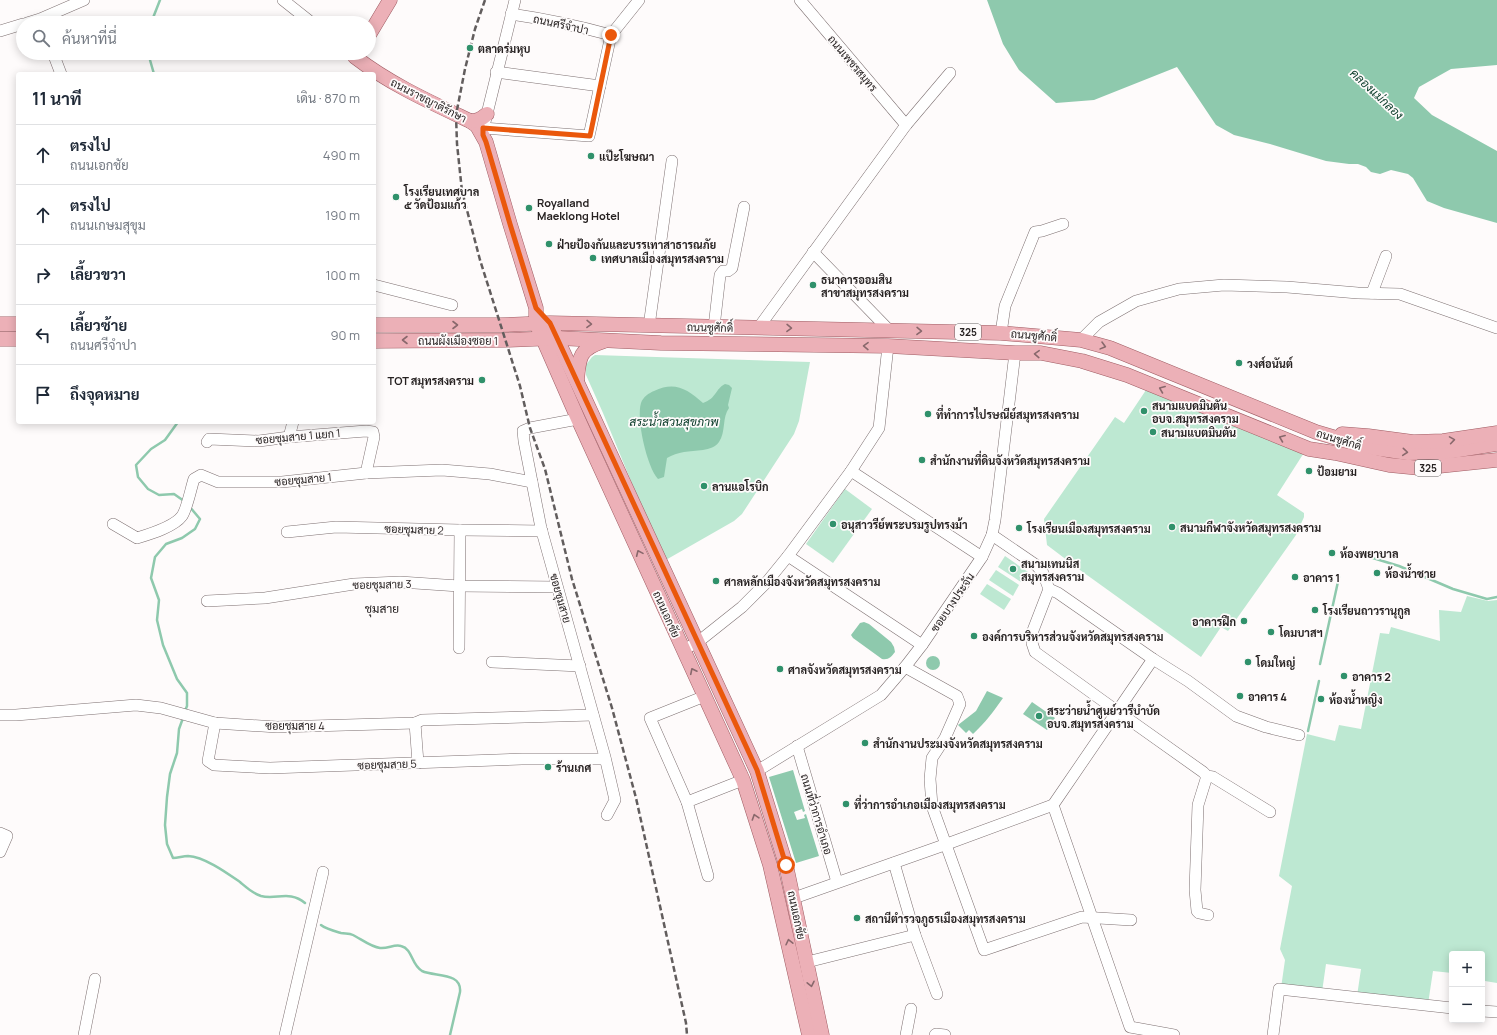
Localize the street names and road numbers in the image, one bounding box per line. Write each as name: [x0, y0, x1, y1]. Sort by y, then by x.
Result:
street label: ถนนศรีจำปา: [532, 11, 590, 37]
street label: ถนนเพชรสมุทร: [823, 32, 881, 96]
street label: ถนนราชญาติรักษา: [388, 74, 470, 126]
street label: ถนนชูศักดิ์: [687, 316, 733, 336]
street label: ถนนชูศักดิ์: [1010, 322, 1058, 345]
road number: 325: [955, 324, 981, 340]
street label: ถนนผังเมืองซอย 1: [418, 333, 498, 348]
street label: ถนนชูศักดิ์: [1314, 422, 1364, 454]
street label: ซอยชุมสาย 1 แยก 1: [255, 425, 341, 449]
road number: 325: [1415, 460, 1441, 476]
street label: ซอยชุมสาย 1: [274, 469, 332, 491]
street label: ซอยชุมสาย 2: [384, 520, 444, 540]
street label: ซอยบางประจัน: [927, 569, 977, 635]
street label: ซอยชุมสาย: [545, 571, 575, 625]
street label: ซอยชุมสาย 3: [352, 576, 412, 594]
street label: ถนนเอกชัย: [650, 588, 684, 640]
street label: ซอยชุมสาย 4: [265, 718, 325, 735]
street label: ซอยชุมสาย 5: [357, 755, 417, 775]
street label: ถนนที่ว่าการอำเภอ: [798, 771, 839, 856]
street label: ถนนเอกชัย: [785, 889, 809, 941]

